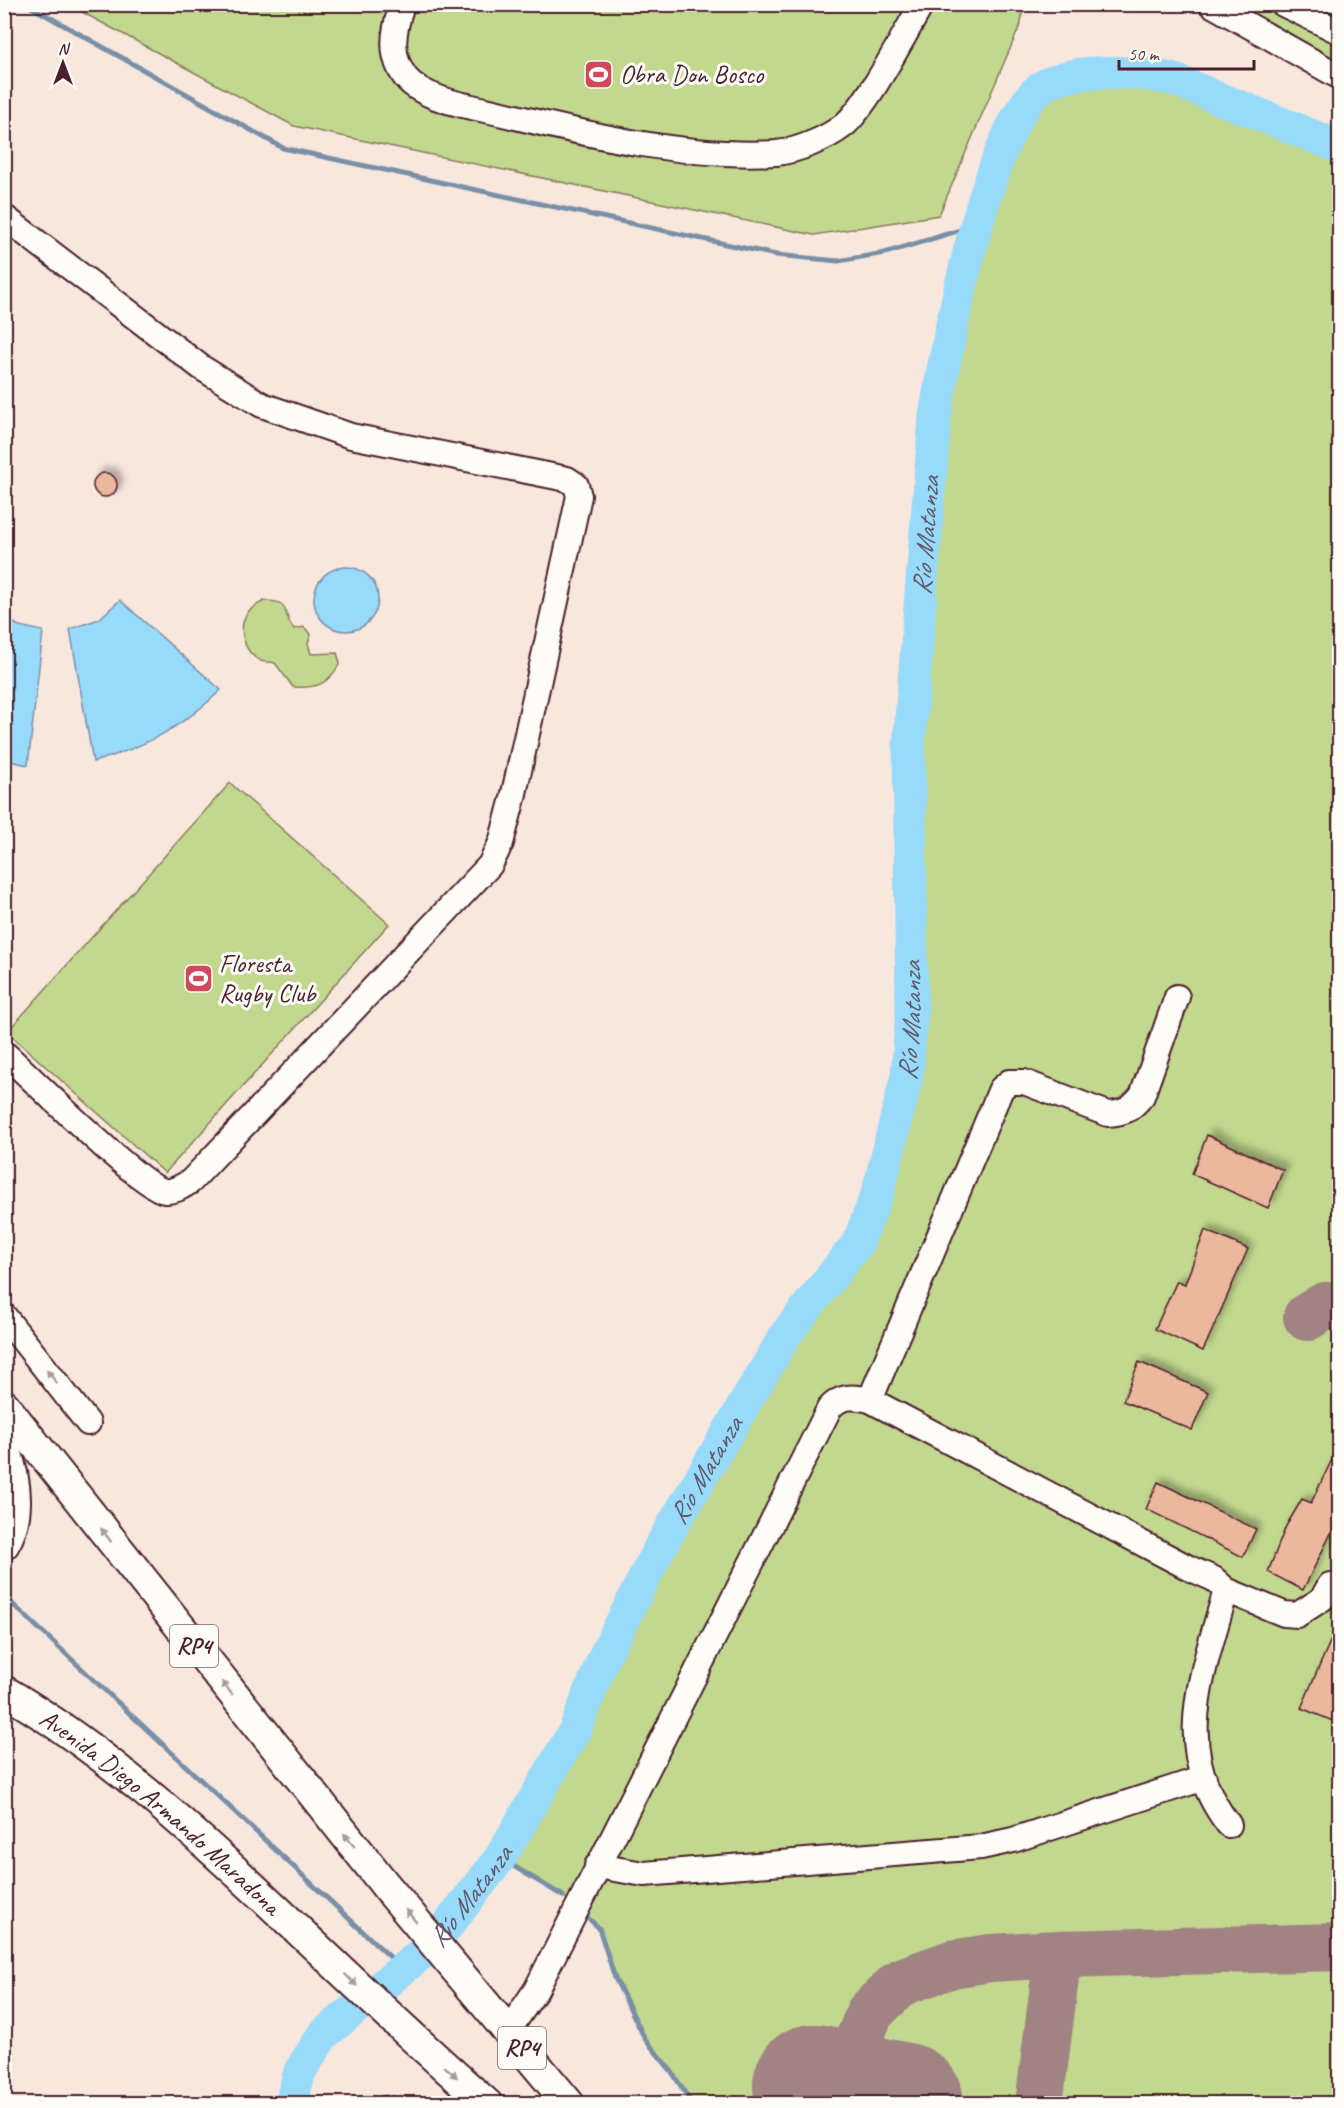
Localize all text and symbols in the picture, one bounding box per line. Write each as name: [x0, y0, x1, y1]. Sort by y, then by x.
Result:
north arrow: [33, 33, 93, 93]
scale bar: [1119, 33, 1254, 71]
text: N: [58, 39, 71, 59]
text: 50 m: [1128, 43, 1161, 65]
sports icon: Obra Don Bosco: [583, 58, 615, 90]
place label: Obra Don Bosco: [620, 58, 765, 91]
water label: Río Matanza: [904, 473, 947, 596]
place label: Floresta Rugby Club: [219, 947, 317, 1010]
water label: Río Matanza: [890, 960, 929, 1081]
sports icon: Floresta Rugby Club: [182, 962, 214, 994]
one-way arrow: [46, 1369, 59, 1385]
water label: Río Matanza: [661, 1409, 751, 1530]
one-way arrow: [100, 1527, 113, 1543]
road number: RP4: [170, 1625, 218, 1667]
one-way arrow: [221, 1680, 234, 1696]
street label: Avenida Diego Armando Maradona: [34, 1701, 290, 1923]
one-way arrow: [343, 1832, 356, 1848]
water label: Río Matanza: [420, 1838, 521, 1954]
one-way arrow: [405, 1909, 418, 1924]
one-way arrow: [343, 1973, 358, 1987]
road number: RP4: [498, 2027, 546, 2069]
one-way arrow: [443, 2065, 458, 2078]

